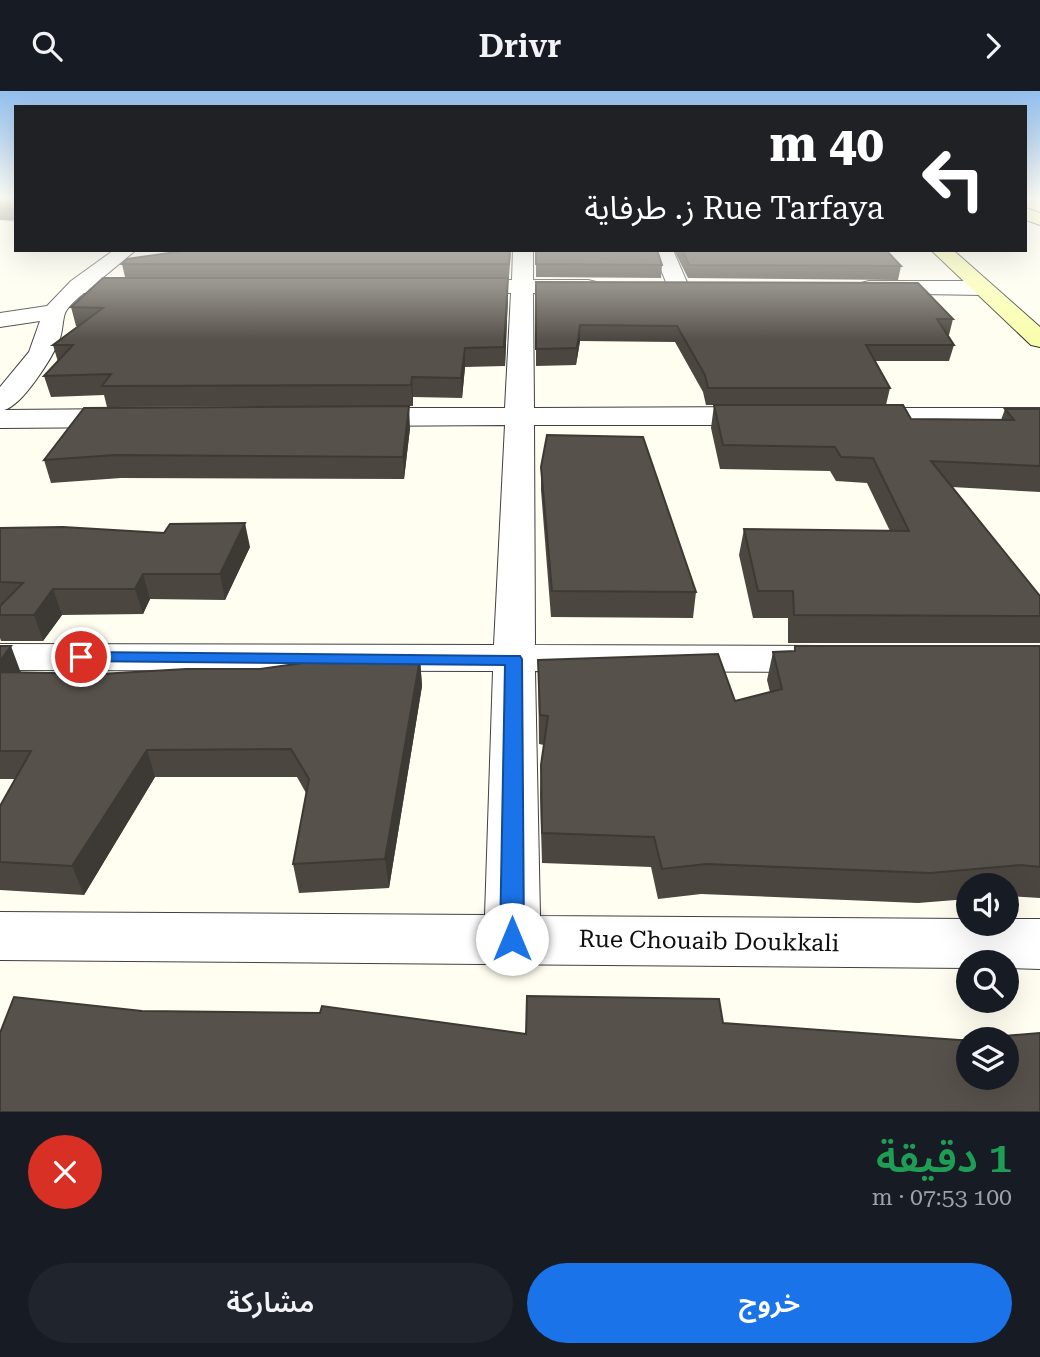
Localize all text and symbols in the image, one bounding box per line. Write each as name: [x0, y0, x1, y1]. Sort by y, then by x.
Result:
icon: search: [28, 27, 66, 65]
text: Drivr: [479, 27, 561, 65]
icon: forward: [974, 27, 1012, 65]
text: 40 m: [769, 116, 884, 173]
icon: left: [908, 133, 999, 224]
text: Rue Tarfaya ز. طرفاية: [584, 189, 884, 227]
pin: [51, 627, 111, 687]
icon: arrive: [62, 638, 100, 676]
map controls: [956, 873, 1019, 1090]
button: sound: [956, 873, 1019, 936]
position arrow: [475, 902, 549, 976]
street label: Rue Chouaib Doukkali: [579, 925, 840, 957]
button: search: [956, 950, 1019, 1013]
button: layers: [956, 1027, 1019, 1090]
text: 1 دقيقة: [876, 1133, 1012, 1182]
button: close: [28, 1135, 102, 1209]
text: 100 m · 07:53: [872, 1184, 1012, 1211]
button: مشاركة: [28, 1263, 513, 1343]
button: خروج: [527, 1263, 1012, 1343]

